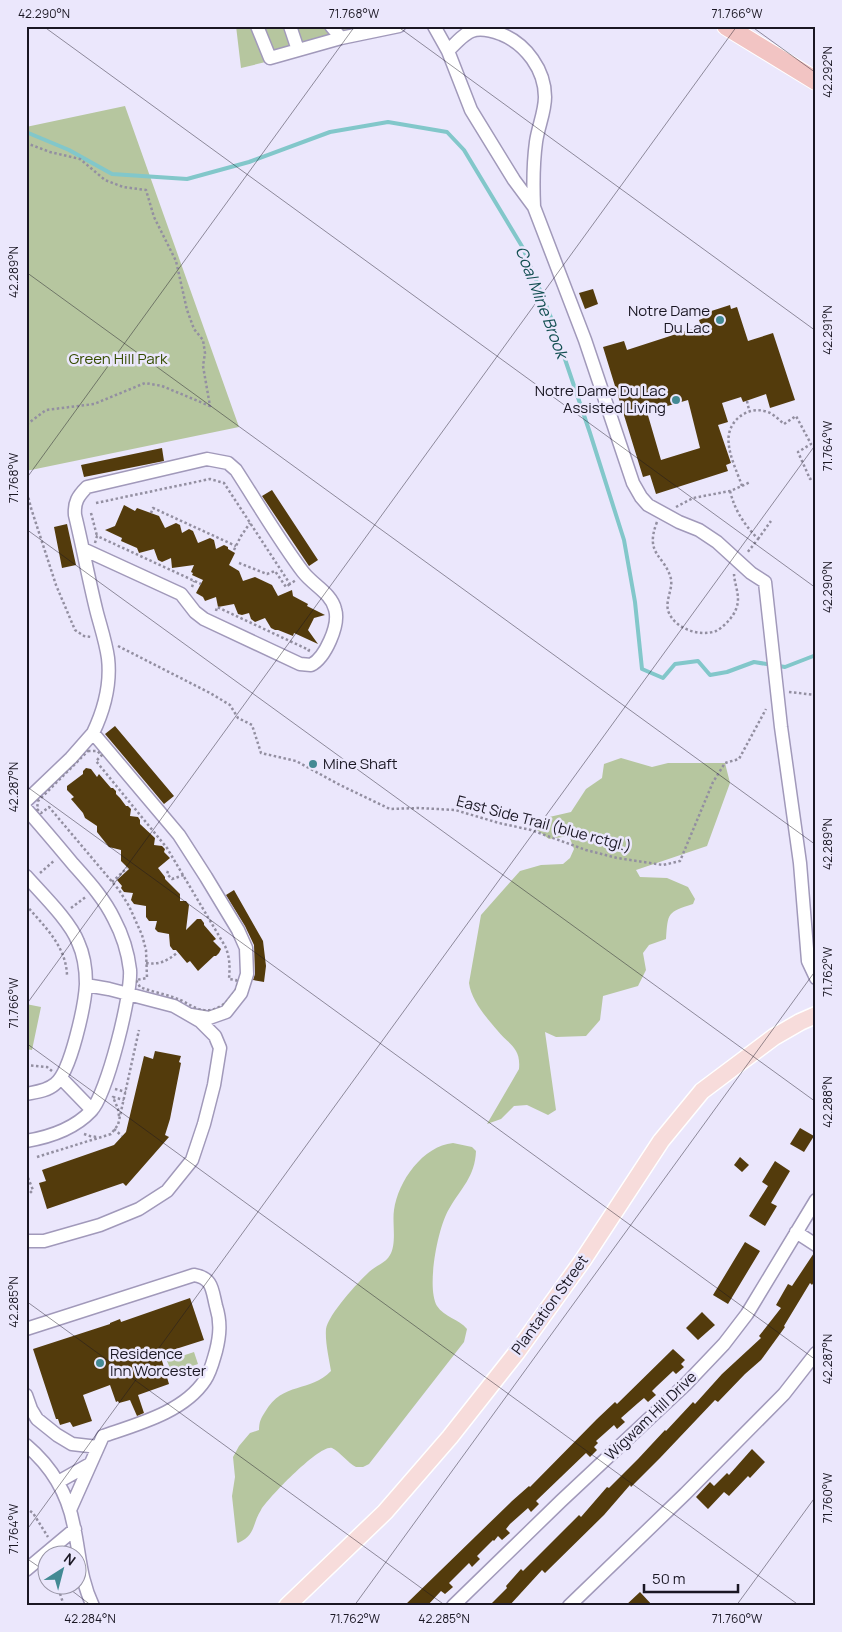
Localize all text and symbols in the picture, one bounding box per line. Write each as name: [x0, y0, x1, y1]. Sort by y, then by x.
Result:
text: 42.290°N: [18, 5, 70, 22]
text: 71.768°W: [329, 5, 380, 22]
text: 71.766°W: [712, 5, 763, 22]
text: 42.292°N: [819, 46, 836, 98]
water label: Coal Mine Brook: [511, 243, 574, 363]
text: 42.289°N: [5, 246, 22, 298]
place label: Notre Dame Du Lac: [628, 300, 710, 338]
text: 42.291°N: [819, 305, 836, 355]
marker: Notre Dame Du Lac: [714, 314, 726, 326]
park label: Green Hill Park: [69, 348, 168, 369]
place label: Notre Dame Du Lac Assisted Living: [535, 380, 666, 418]
marker: Notre Dame Du Lac Assisted Living: [670, 394, 682, 406]
text: 71.764°W: [819, 420, 836, 471]
text: 71.768°W: [5, 452, 22, 503]
text: 42.290°N: [819, 561, 836, 613]
place label: Mine Shaft: [323, 753, 398, 774]
marker: Mine Shaft: [307, 758, 319, 770]
text: 42.287°N: [5, 762, 22, 812]
street label: East Side Trail (blue rctgl.): [454, 790, 634, 857]
text: 42.289°N: [819, 818, 836, 870]
text: 71.762°W: [819, 946, 836, 997]
text: 71.766°W: [5, 977, 22, 1028]
text: 42.288°N: [819, 1076, 836, 1128]
street label: Plantation Street: [506, 1251, 593, 1359]
text: 42.285°N: [5, 1276, 22, 1328]
text: 42.287°N: [819, 1334, 836, 1384]
place label: Residence Inn Worcester: [110, 1343, 207, 1381]
marker: Residence Inn Worcester: [94, 1357, 106, 1369]
street label: Wigwam Hill Drive: [600, 1366, 701, 1465]
text: 71.760°W: [819, 1472, 836, 1523]
text: 71.764°W: [5, 1503, 22, 1554]
north arrow: [38, 1544, 88, 1594]
text: N: [60, 1548, 80, 1570]
scale bar: [644, 1562, 738, 1594]
text: 50 m: [652, 1568, 686, 1589]
text: 42.284°N: [64, 1610, 116, 1627]
text: 71.762°W: [330, 1610, 381, 1627]
text: 42.285°N: [418, 1610, 470, 1627]
text: 71.760°W: [712, 1610, 763, 1627]

